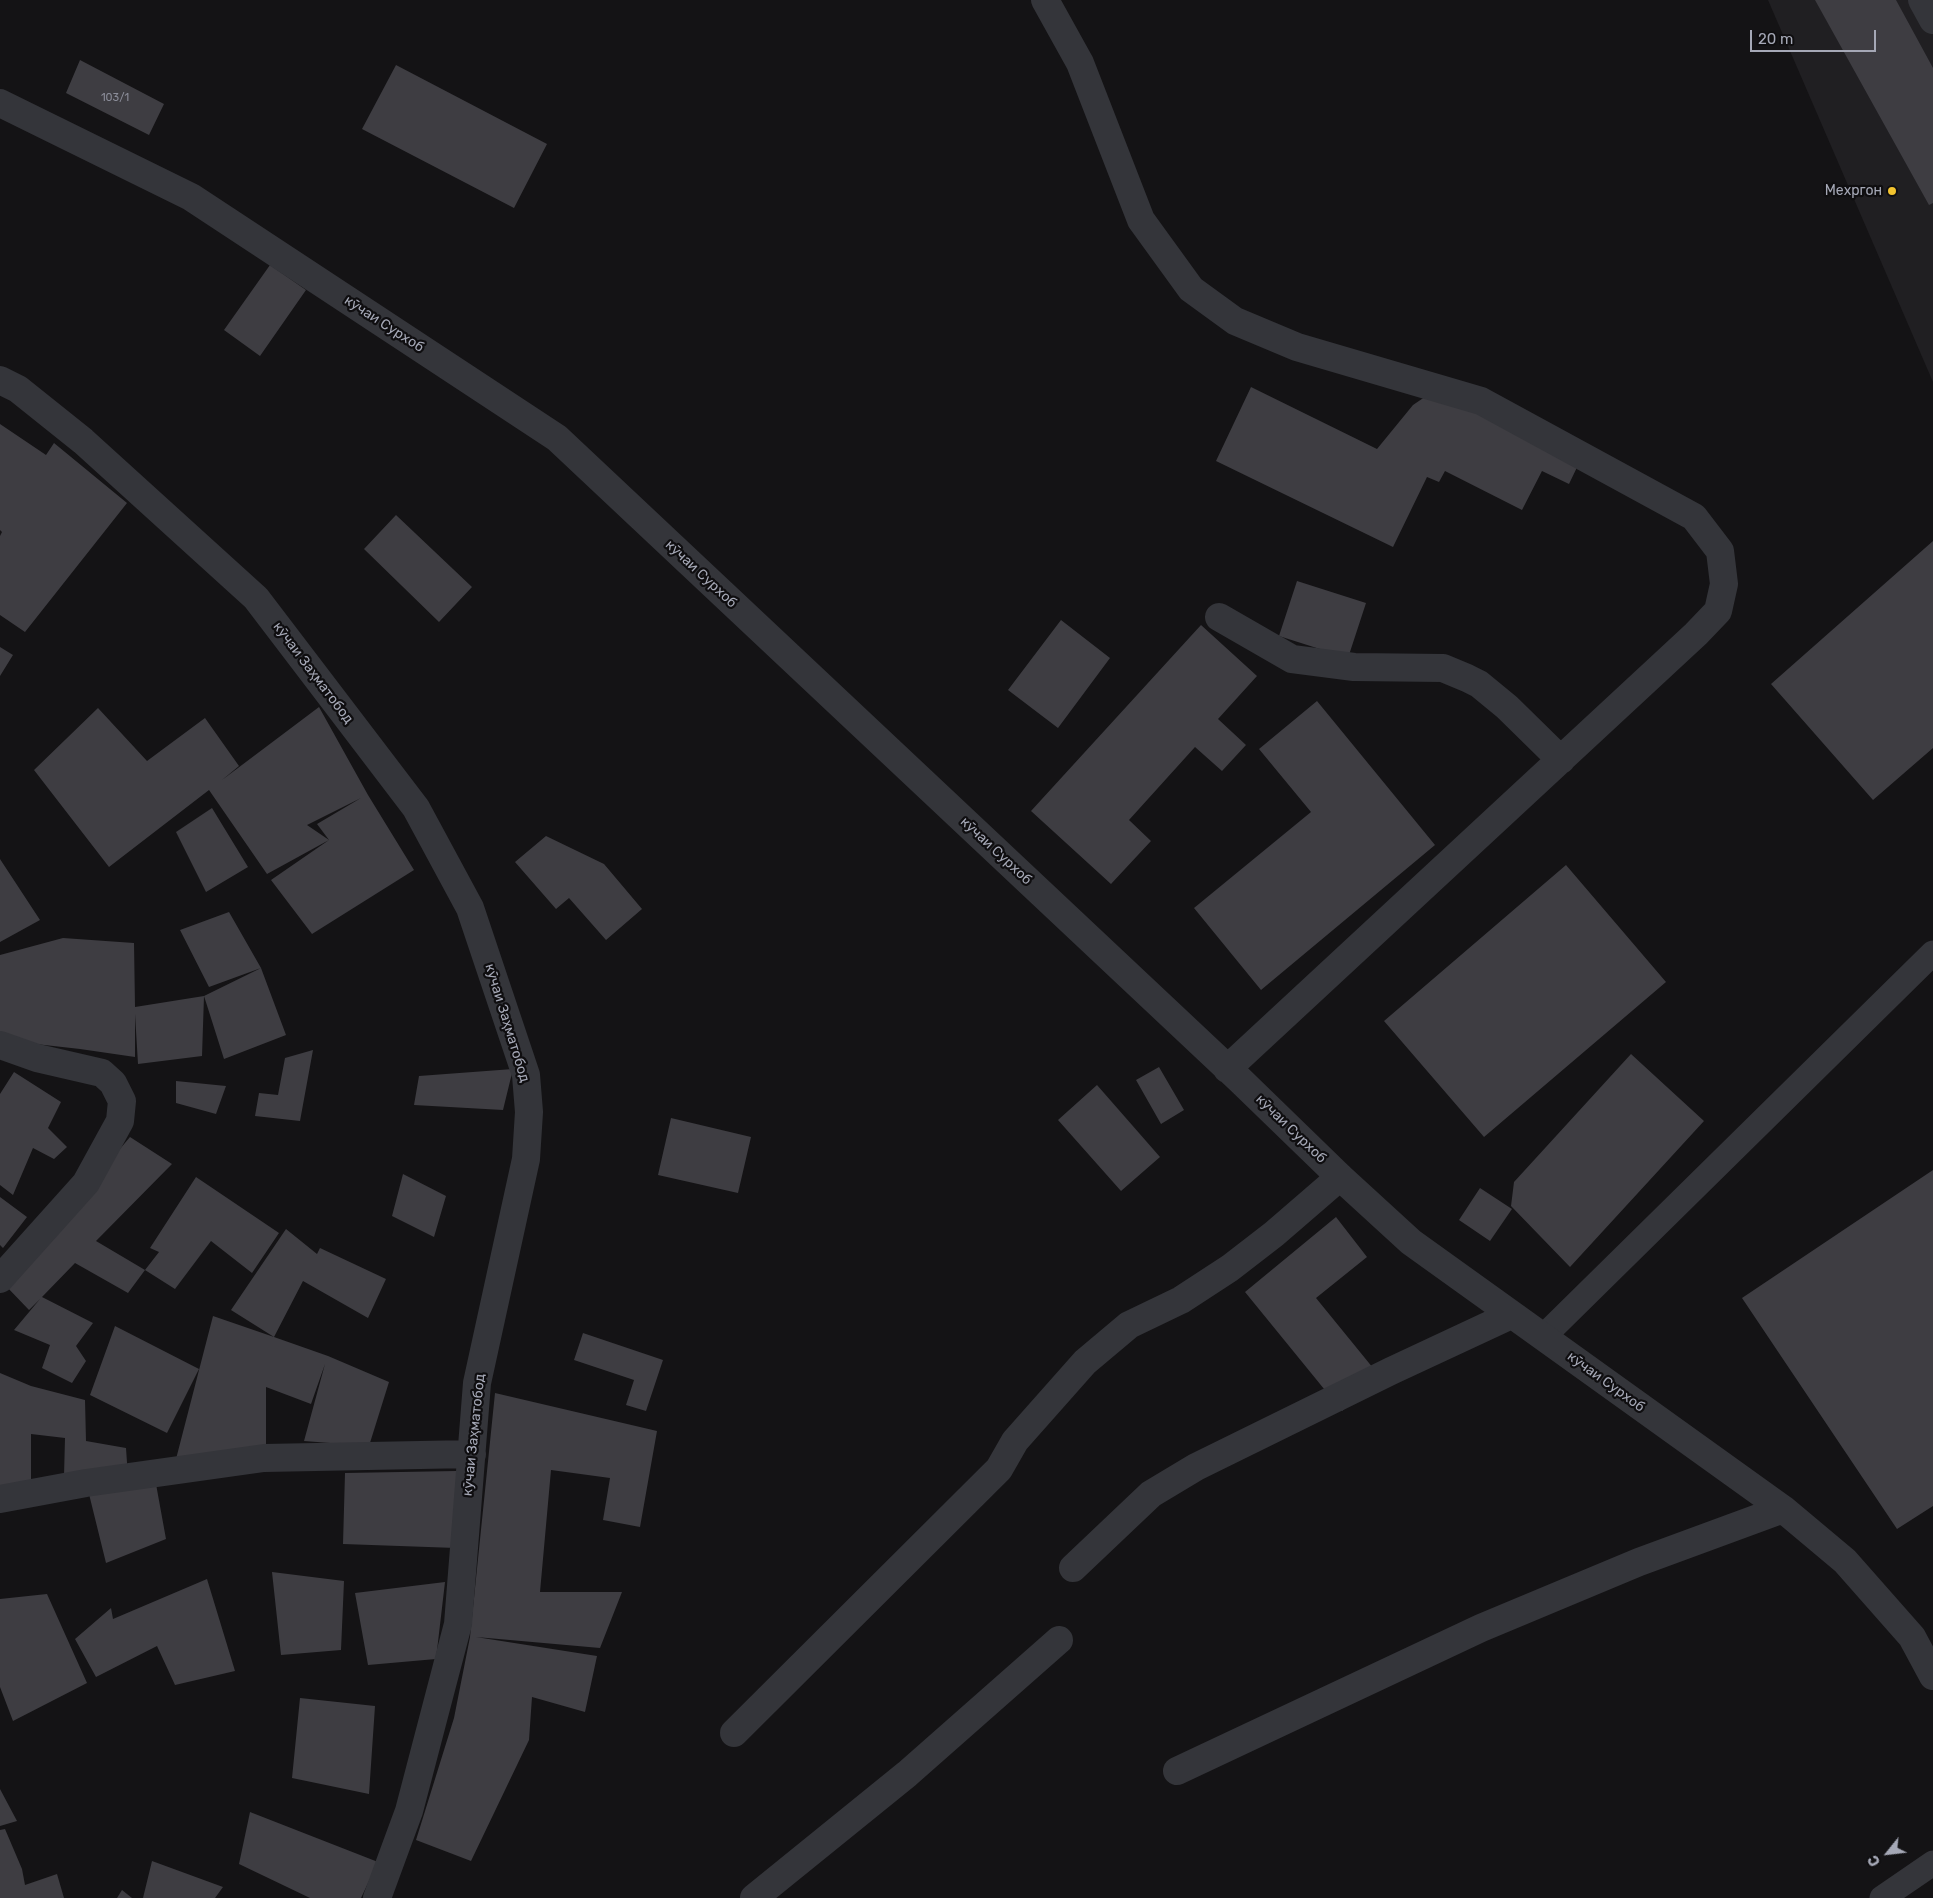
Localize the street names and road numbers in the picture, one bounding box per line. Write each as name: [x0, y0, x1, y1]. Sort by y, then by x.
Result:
street label: кӯчаи Сурхоб: [341, 292, 427, 356]
street label: кӯчаи Сурхоб: [662, 537, 740, 611]
street label: кӯчаи Заҳматобод: [269, 619, 357, 727]
street label: кӯчаи Сурхоб: [957, 814, 1035, 888]
street label: кӯчаи Заҳматобод: [481, 962, 533, 1084]
street label: кӯчаи Сурхоб: [1252, 1091, 1330, 1167]
street label: кӯчаи Сурхоб: [1564, 1348, 1648, 1416]
street label: кӯчаи Заҳматобод: [459, 1373, 489, 1497]

